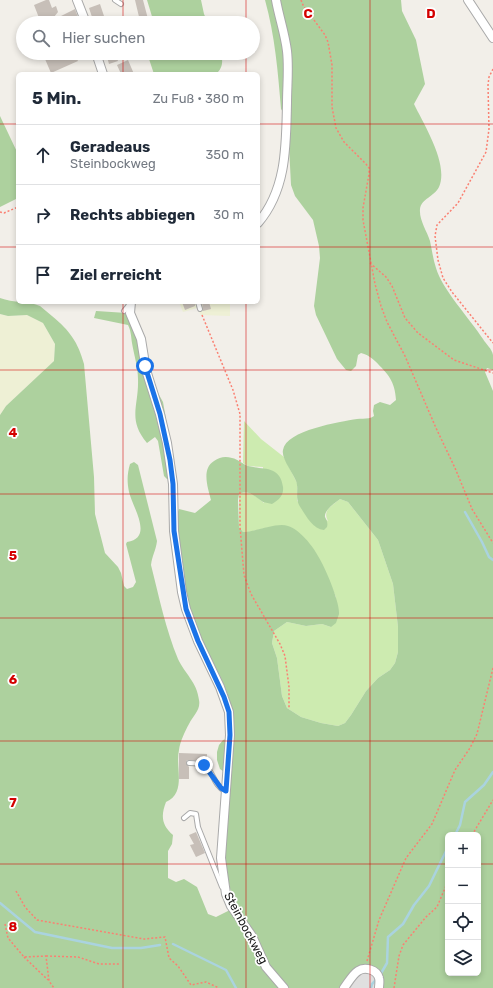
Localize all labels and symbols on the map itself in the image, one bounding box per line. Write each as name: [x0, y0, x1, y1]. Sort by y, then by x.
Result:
text: C: [303, 6, 313, 21]
text: D: [426, 6, 436, 21]
route start: [136, 357, 154, 375]
text: 4: [9, 425, 18, 440]
text: 5: [9, 548, 17, 563]
text: 6: [9, 672, 18, 687]
route end: [195, 756, 213, 774]
text: 7: [9, 795, 17, 810]
street label: Steinbockweg: [221, 890, 271, 966]
text: 8: [9, 919, 18, 934]

